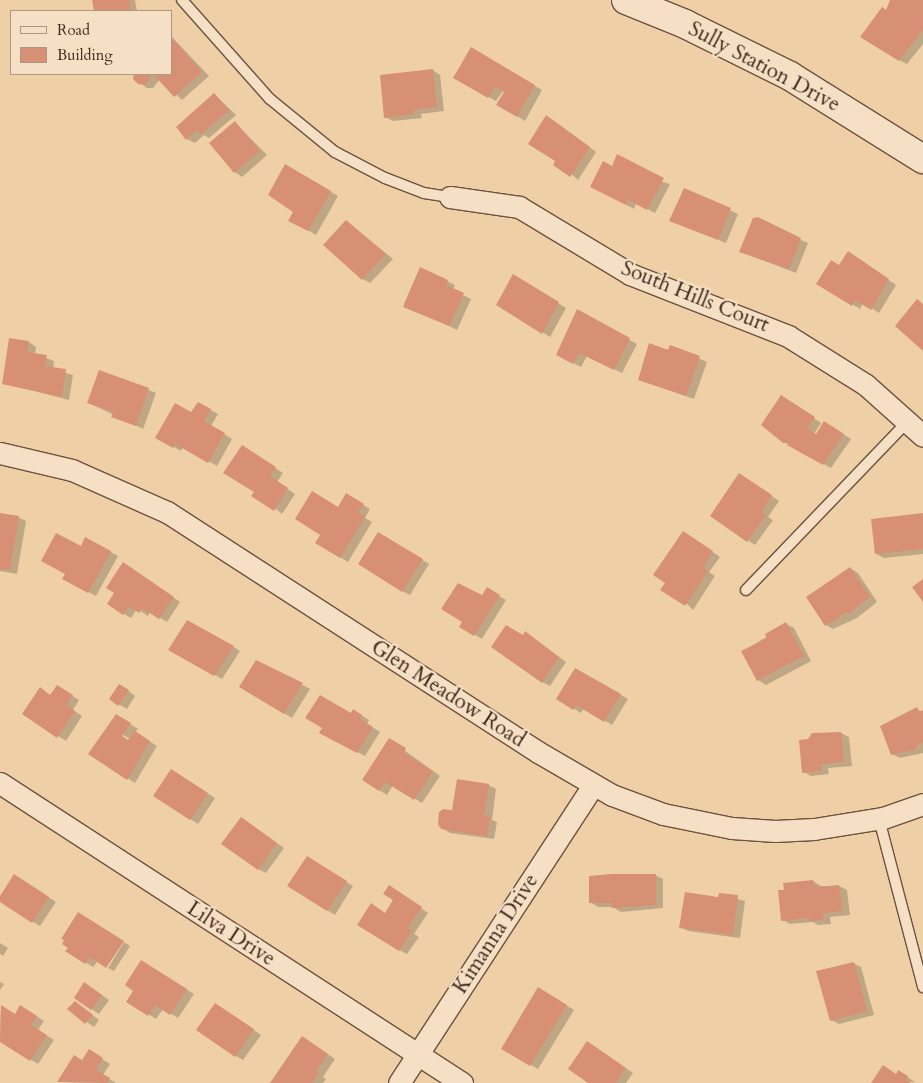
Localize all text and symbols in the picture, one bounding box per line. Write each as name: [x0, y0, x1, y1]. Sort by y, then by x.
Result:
legend: [10, 10, 172, 75]
street label: Sully Station Drive: [684, 16, 844, 118]
text: Road: [57, 20, 90, 40]
text: Building: [57, 45, 113, 65]
street label: South Hills Court: [617, 256, 773, 338]
street label: Glen Meadow Road: [366, 635, 530, 753]
street label: Kimanna Drive: [448, 869, 544, 999]
street label: Lilva Drive: [182, 896, 280, 972]

